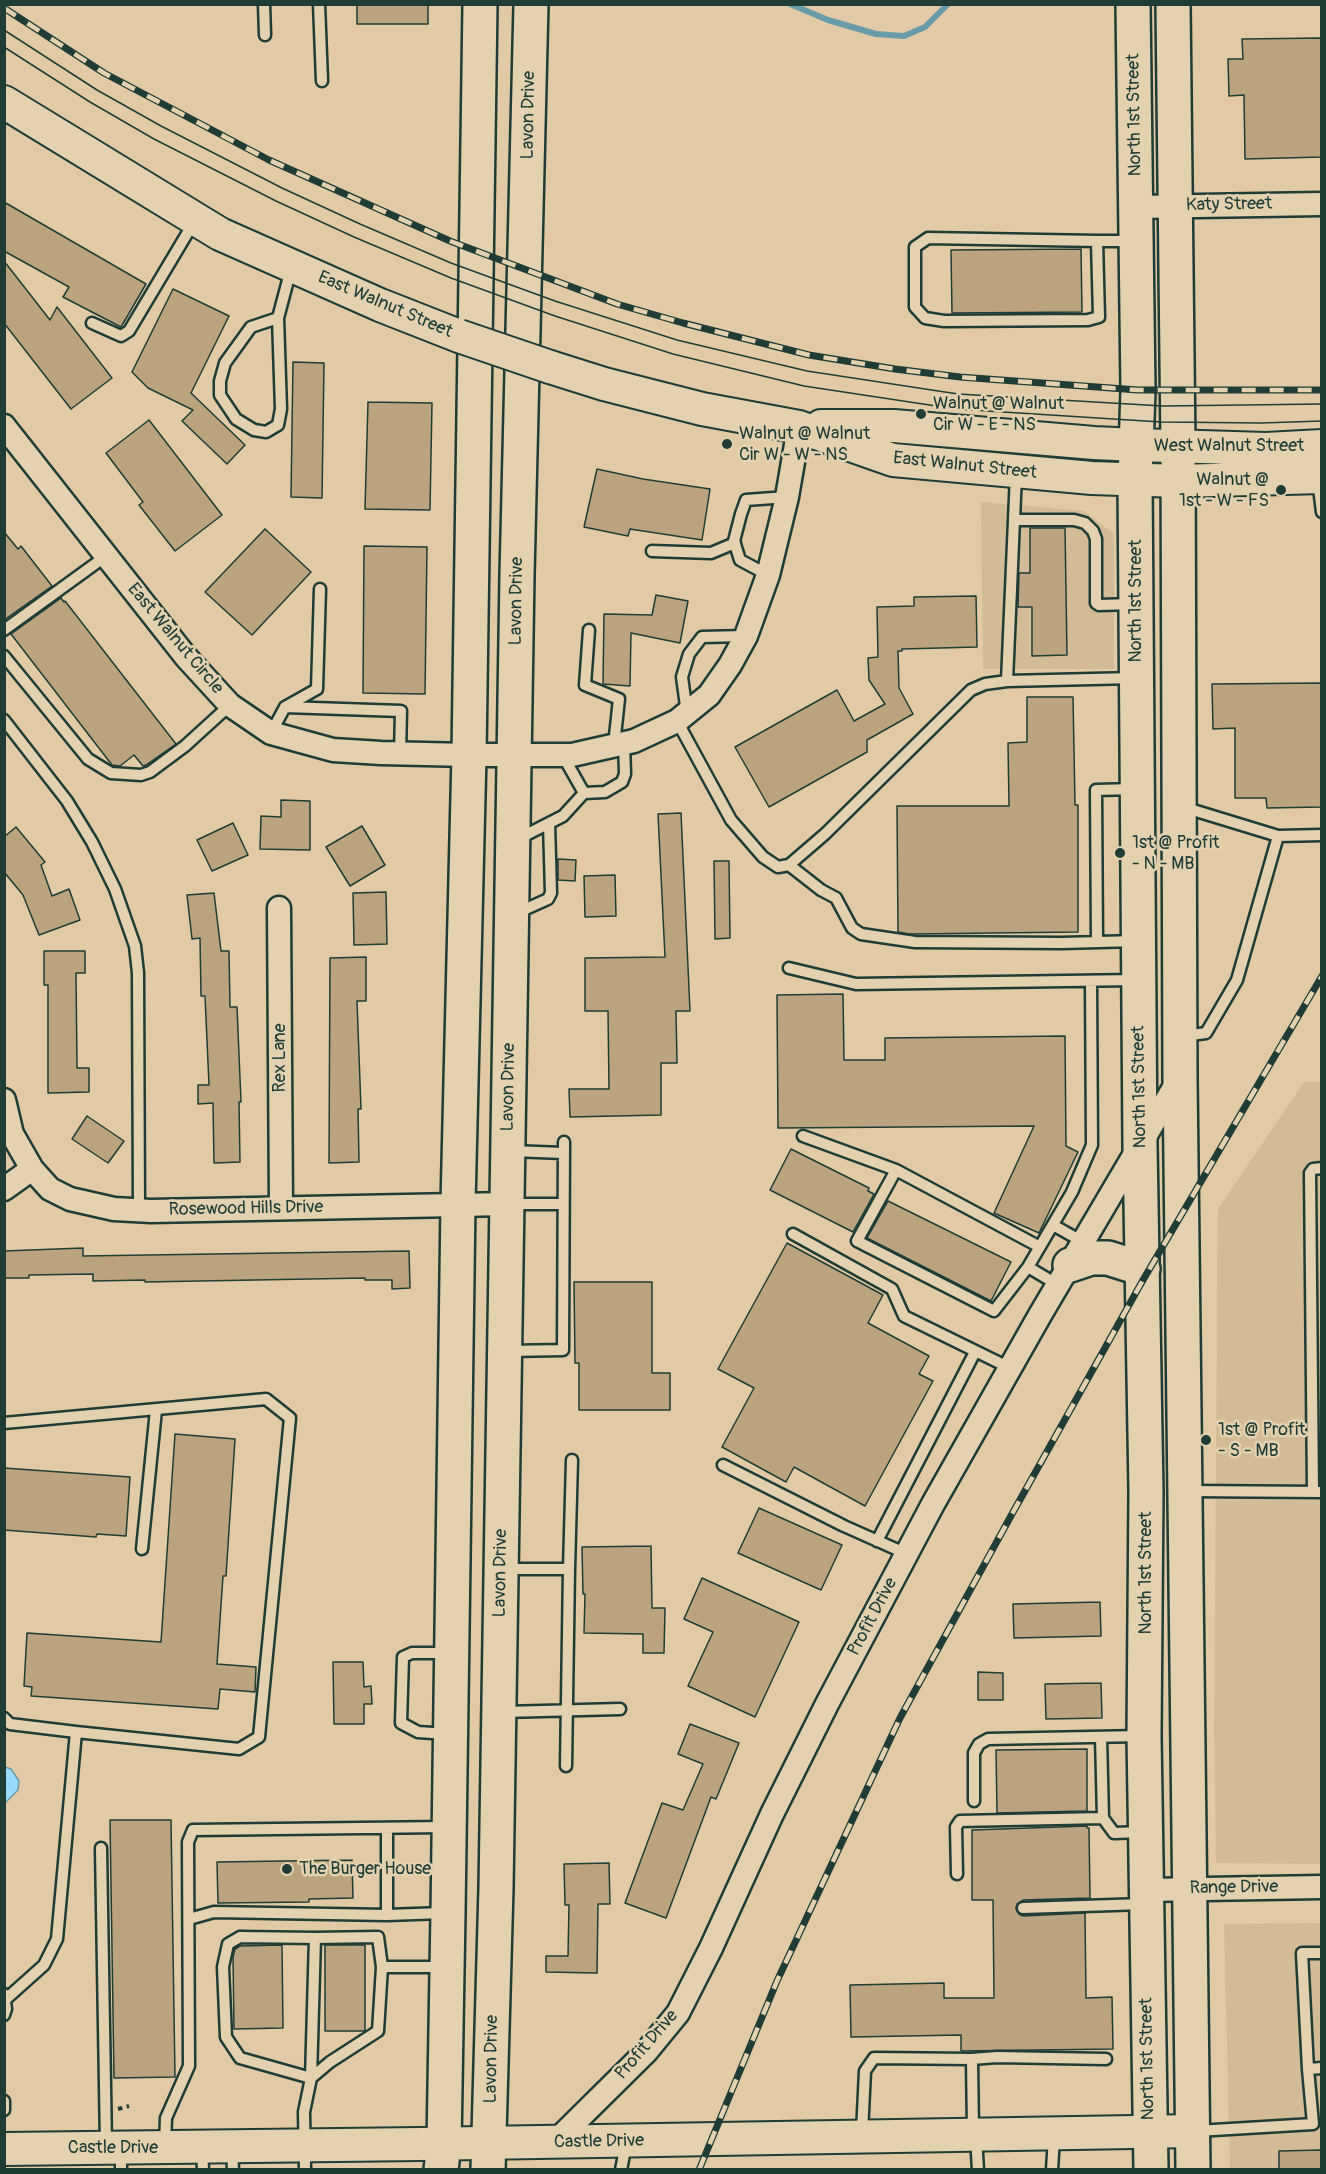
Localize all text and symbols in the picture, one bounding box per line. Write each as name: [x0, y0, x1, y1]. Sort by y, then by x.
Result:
street label: North 1st Street: [1123, 53, 1147, 177]
street label: Lavon Drive: [517, 71, 541, 159]
street label: Katy Street: [1186, 193, 1272, 217]
street label: East Walnut Street: [314, 267, 456, 343]
place label: Walnut @ Walnut Cir W - E - NS: [933, 393, 1064, 436]
marker: Walnut @ Walnut Cir W - E - NS: [914, 407, 928, 421]
place label: Walnut @ Walnut Cir W - W - NS: [739, 423, 870, 466]
street label: West Walnut Street: [1154, 435, 1304, 457]
marker: Walnut @ Walnut Cir W - W - NS: [720, 437, 734, 451]
street label: East Walnut Street: [892, 448, 1038, 484]
place label: Walnut @ 1st - W - FS: [1179, 469, 1269, 512]
marker: Walnut @ 1st - W - FS: [1274, 483, 1288, 497]
street label: North 1st Street: [1125, 540, 1147, 662]
street label: Lavon Drive: [505, 557, 529, 645]
street label: East Walnut Circle: [122, 579, 228, 699]
place label: 1st @ Profit - N - MB: [1132, 832, 1220, 874]
marker: 1st @ Profit - N - MB: [1113, 846, 1127, 860]
street label: Rex Lane: [269, 1023, 291, 1093]
street label: North 1st Street: [1128, 1025, 1152, 1149]
street label: Lavon Drive: [497, 1043, 521, 1131]
street label: Rosewood Hills Drive: [168, 1197, 324, 1221]
place label: 1st @ Profit - S - MB: [1218, 1419, 1306, 1462]
marker: 1st @ Profit - S - MB: [1199, 1433, 1213, 1447]
street label: North 1st Street: [1135, 1512, 1157, 1634]
street label: Lavon Drive: [489, 1529, 513, 1617]
street label: Profit Drive: [843, 1574, 903, 1660]
place label: The Burger House: [299, 1858, 431, 1880]
marker: The Burger House: [280, 1862, 294, 1876]
street label: Range Drive: [1189, 1876, 1279, 1900]
street label: North 1st Street: [1136, 1997, 1160, 2121]
street label: Profit Drive: [611, 2006, 683, 2084]
street label: Lavon Drive: [480, 2015, 504, 2103]
street label: Castle Drive: [554, 2130, 644, 2154]
street label: Castle Drive: [68, 2137, 158, 2159]

